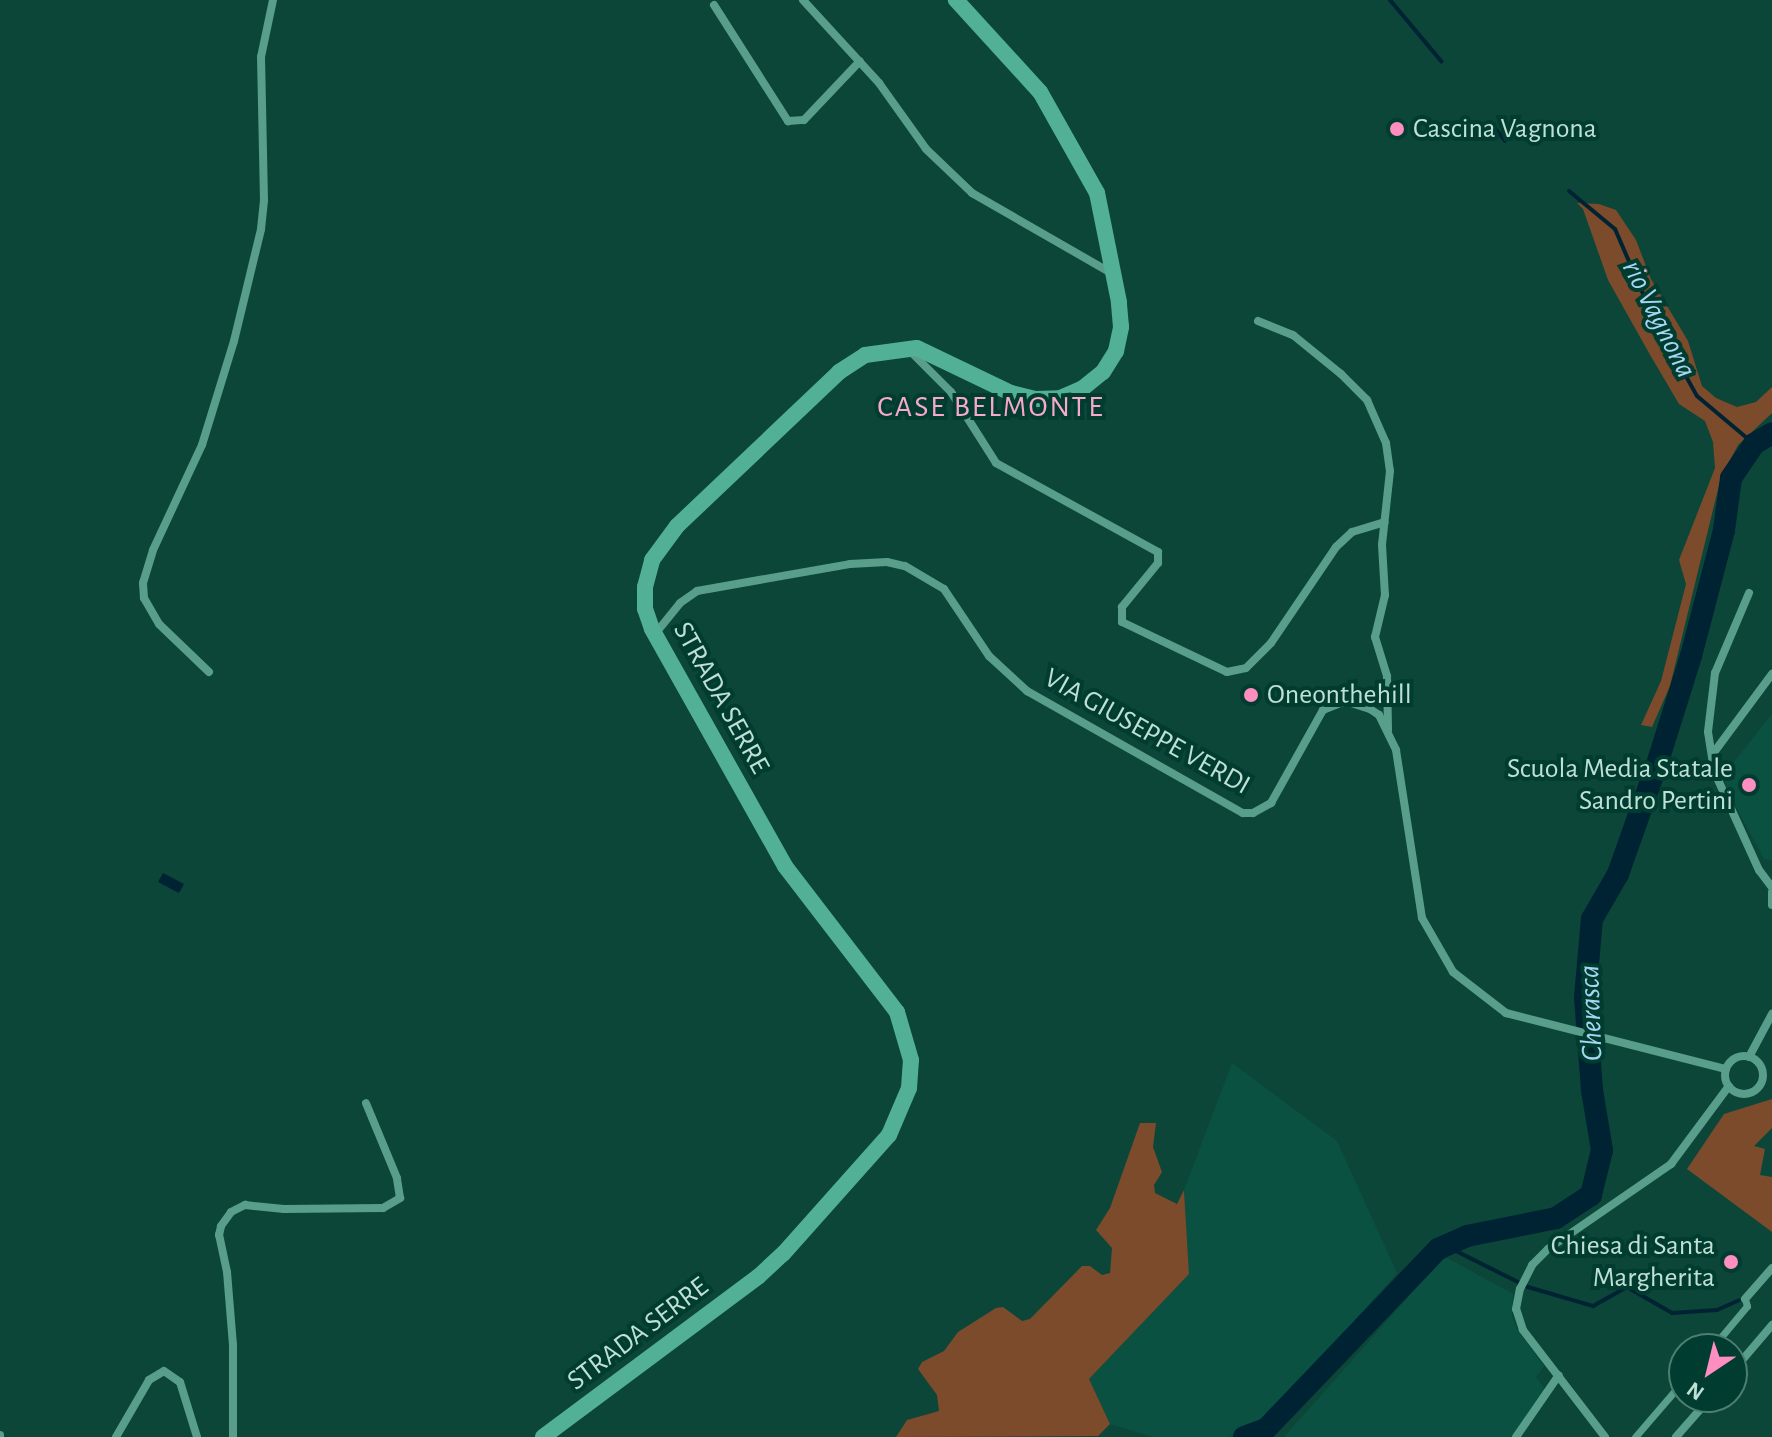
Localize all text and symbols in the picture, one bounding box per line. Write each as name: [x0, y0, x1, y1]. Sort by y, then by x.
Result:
place label: Cascina Vagnona: [1413, 112, 1597, 146]
marker: Cascina Vagnona: [1388, 120, 1406, 138]
water label: rio Vagnona: [1614, 254, 1704, 384]
district label: CASE BELMONTE: [877, 389, 1105, 425]
street label: STRADA SERRE: [666, 616, 776, 780]
street label: VIA GIUSEPPE VERDI: [1038, 661, 1256, 803]
place label: Oneonthehill: [1267, 678, 1412, 712]
marker: Oneonthehill: [1242, 686, 1260, 704]
place label: Scuola Media Statale Sandro Pertini: [1507, 752, 1733, 818]
marker: Scuola Media Statale Sandro Pertini: [1740, 776, 1758, 794]
water label: Cherasca: [1571, 964, 1611, 1062]
place label: Chiesa di Santa Margherita: [1551, 1229, 1715, 1295]
marker: Chiesa di Santa Margherita: [1722, 1253, 1740, 1271]
street label: STRADA SERRE: [561, 1270, 715, 1398]
north arrow: [1668, 1333, 1748, 1413]
text: N: [1683, 1378, 1708, 1404]

